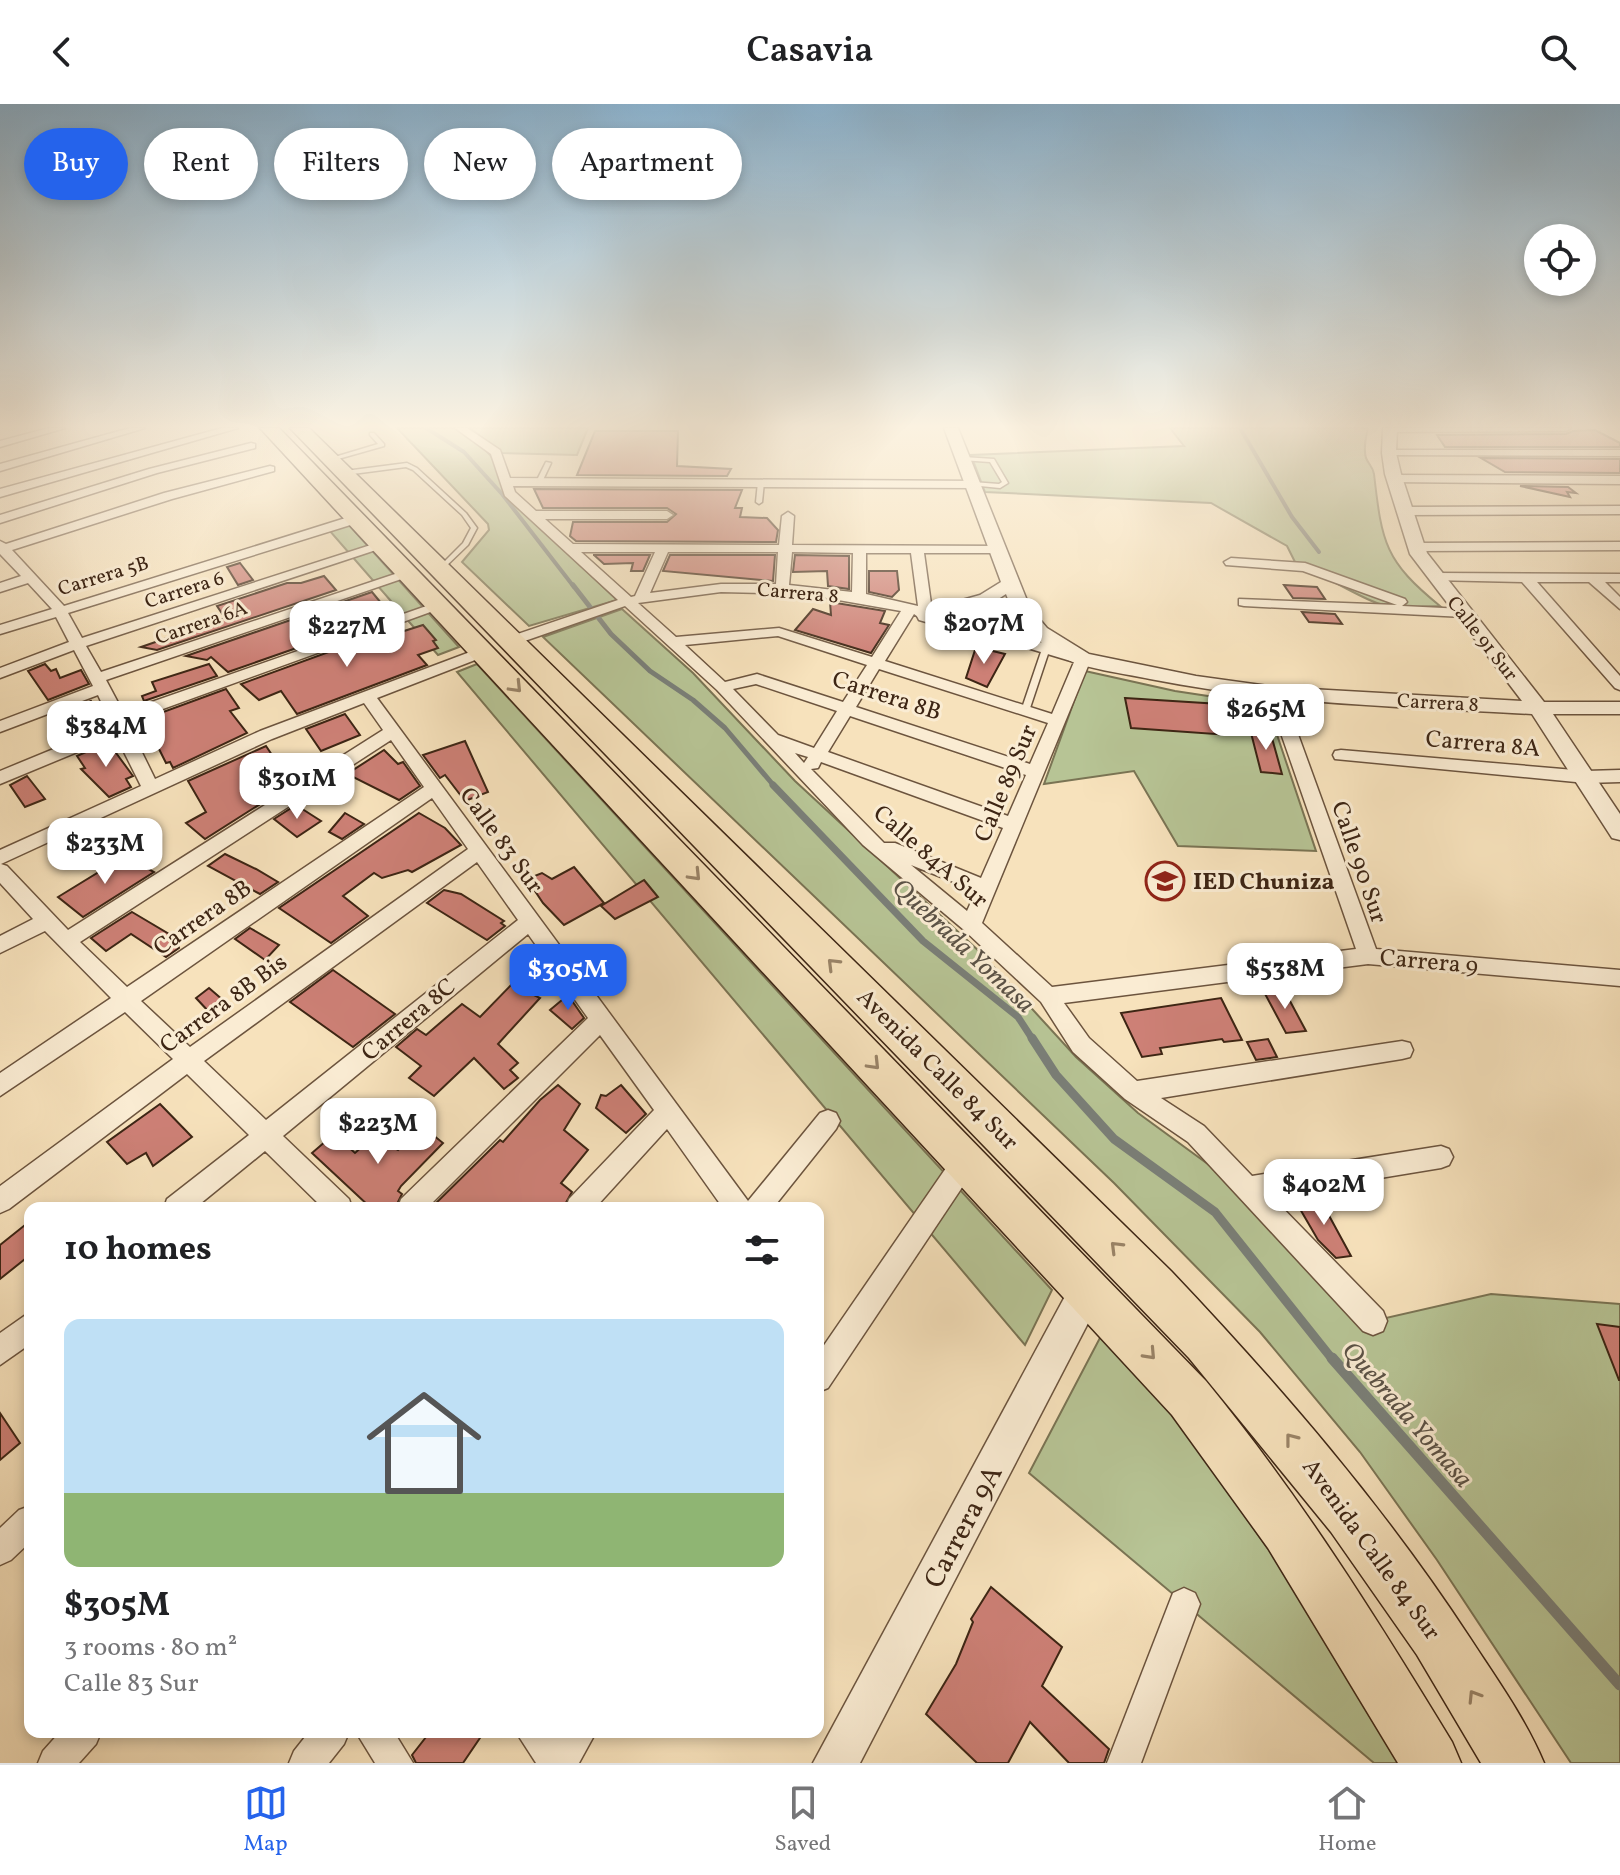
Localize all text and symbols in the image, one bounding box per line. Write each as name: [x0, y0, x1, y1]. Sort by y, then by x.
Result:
text: Casavia: [747, 27, 873, 77]
icon: back: [40, 30, 84, 74]
icon: search: [1536, 30, 1580, 74]
chip: Buy: [24, 128, 128, 200]
chip: Rent: [144, 128, 258, 200]
chip: Filters: [274, 128, 408, 200]
chip: New: [424, 128, 536, 200]
chip: Apartment: [552, 128, 742, 200]
map controls: [1524, 224, 1596, 296]
button: locate: [1524, 224, 1596, 296]
street label: Carrera 5B: [55, 550, 152, 604]
street label: Carrera 6: [141, 565, 228, 617]
street label: Carrera 8: [756, 576, 840, 612]
street label: Calle 91 Sur: [1439, 591, 1524, 688]
street label: Carrera 6A: [152, 595, 252, 653]
pin: $207M: [928, 598, 1040, 666]
pin: $227M: [291, 601, 403, 669]
text: $207M: [943, 606, 1025, 642]
text: $227M: [308, 609, 386, 645]
street label: Carrera 8B: [827, 663, 945, 731]
one-way arrow: [507, 678, 521, 692]
pin: $265M: [1210, 684, 1322, 752]
street label: Carrera 8: [1396, 688, 1479, 720]
text: $265M: [1226, 692, 1306, 728]
pin: $384M: [50, 701, 162, 769]
text: $384M: [65, 709, 147, 745]
street label: Calle 89 Sur: [967, 720, 1047, 848]
street label: Carrera 8A: [1424, 723, 1542, 767]
pin: $301M: [241, 753, 353, 821]
text: $301M: [258, 761, 336, 797]
street label: Calle 83 Sur: [450, 781, 551, 901]
street label: Calle 90 Sur: [1321, 797, 1395, 928]
street label: Calle 84A Sur: [865, 798, 995, 917]
pin: $233M: [49, 818, 161, 886]
text: $233M: [65, 826, 145, 862]
school or university icon: IED Chuniza: [1144, 860, 1186, 902]
one-way arrow: [686, 866, 701, 880]
place label: IED Chuniza: [1193, 866, 1335, 900]
water label: Quebrada Yomasa: [883, 871, 1042, 1022]
street label: Carrera 8B: [147, 872, 259, 965]
street label: Carrera 9: [1378, 942, 1479, 984]
pin: $538M: [1229, 943, 1341, 1011]
pin: $305M: [512, 944, 624, 1012]
street label: Carrera 8B Bis: [153, 947, 295, 1063]
text: $538M: [1245, 951, 1325, 987]
text: $305M: [528, 952, 608, 988]
one-way arrow: [828, 959, 842, 973]
street label: Carrera 8C: [355, 971, 464, 1070]
street label: Avenida Calle 84 Sur: [848, 982, 1025, 1159]
one-way arrow: [865, 1055, 880, 1069]
pin: $223M: [322, 1098, 434, 1166]
text: $223M: [338, 1106, 418, 1142]
pin: $402M: [1268, 1159, 1380, 1227]
text: $402M: [1282, 1167, 1366, 1203]
text: 10 homes: [64, 1227, 212, 1274]
icon: filters: [740, 1228, 784, 1272]
one-way arrow: [1111, 1242, 1125, 1256]
water label: Quebrada Yomasa: [1333, 1334, 1480, 1496]
one-way arrow: [1140, 1345, 1155, 1359]
icon: home: [352, 1371, 496, 1515]
one-way arrow: [1287, 1433, 1301, 1448]
street label: Avenida Calle 84 Sur: [1293, 1453, 1448, 1648]
street label: Carrera 9A: [915, 1458, 1013, 1596]
text: $305M: [64, 1583, 170, 1630]
text: 3 rooms · 80 m²: [64, 1630, 237, 1666]
text: Calle 83 Sur: [64, 1666, 199, 1702]
one-way arrow: [1468, 1690, 1483, 1705]
tab: Map: [244, 1781, 288, 1860]
tab: Saved: [775, 1781, 831, 1860]
tab: Home: [1318, 1781, 1376, 1860]

